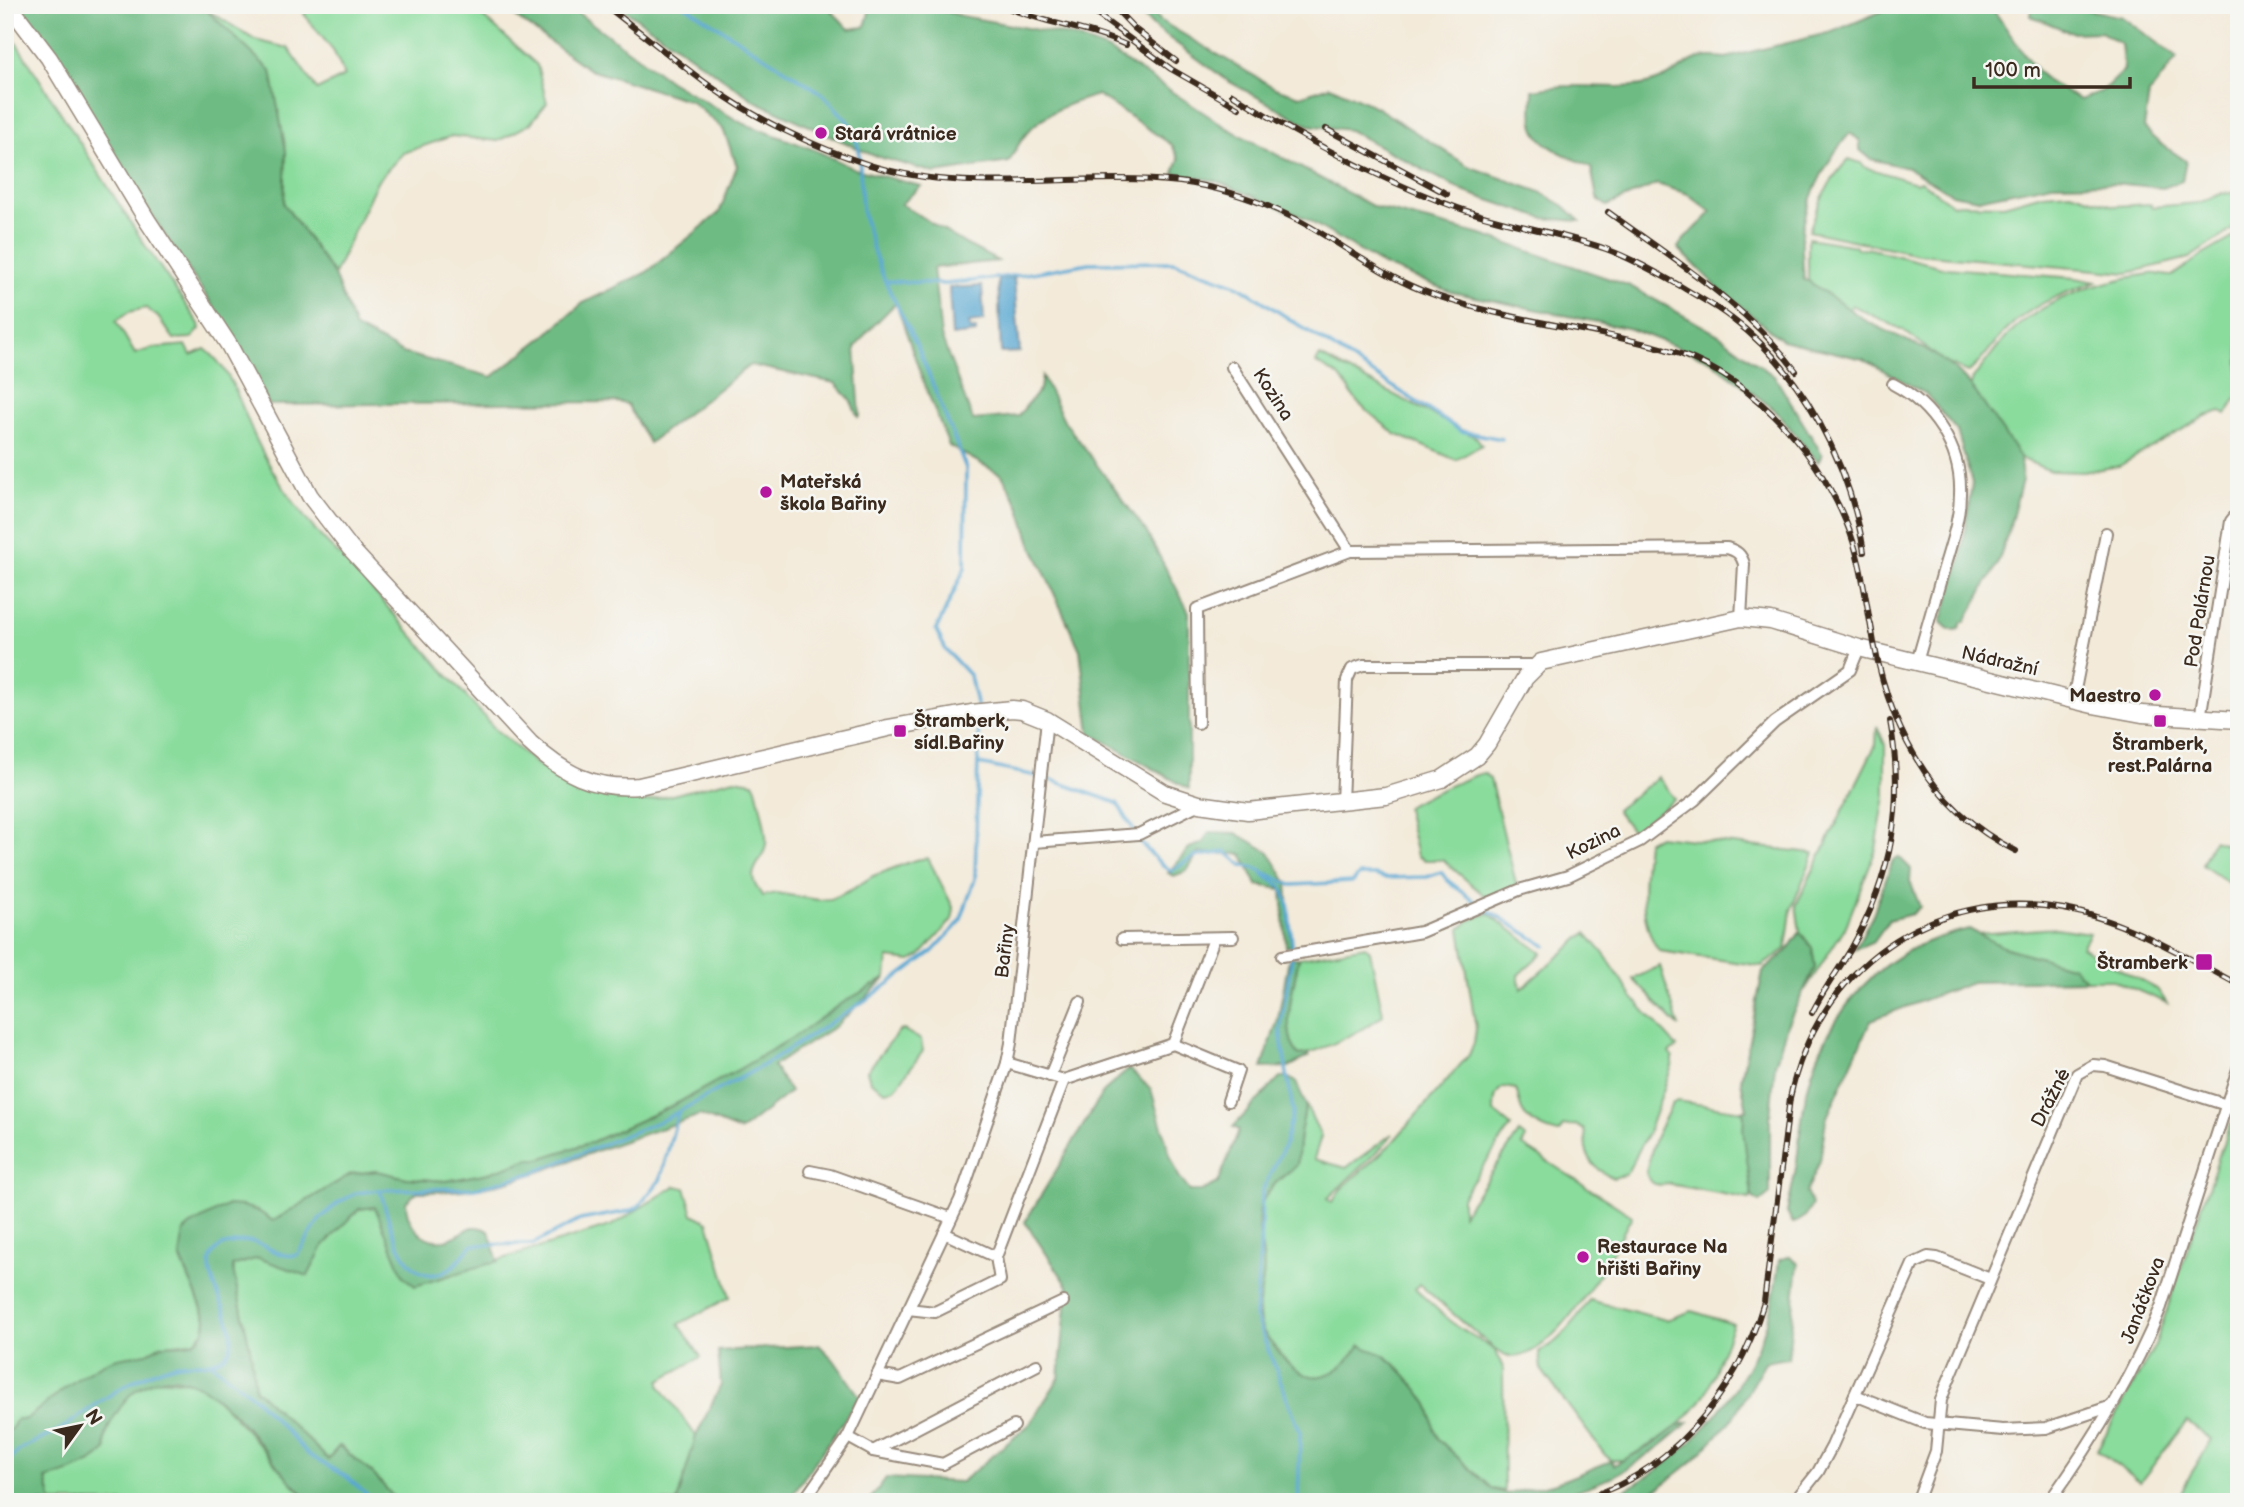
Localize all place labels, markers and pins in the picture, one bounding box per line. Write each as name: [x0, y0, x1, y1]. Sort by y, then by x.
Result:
place label: Stará vrátnice: [835, 123, 957, 146]
marker: Stará vrátnice: [813, 125, 829, 141]
place label: Mateřská škola Bařiny: [780, 471, 887, 516]
marker: Mateřská škola Bařiny: [758, 484, 774, 500]
place label: Maestro: [2069, 685, 2141, 708]
marker: Maestro: [2147, 687, 2163, 703]
place label: Štramberk, sídl.Bařiny: [914, 709, 1009, 755]
marker: Štramberk, rest.Palárna: [2152, 713, 2168, 729]
marker: Štramberk, sídl.Bařiny: [892, 723, 908, 739]
place label: Štramberk, rest.Palárna: [2108, 732, 2212, 778]
place label: Štramberk: [2097, 951, 2188, 975]
marker: Štramberk: [2194, 952, 2214, 972]
place label: Restaurace Na hřišti Bařiny: [1597, 1236, 1728, 1281]
marker: Restaurace Na hřišti Bařiny: [1575, 1249, 1591, 1265]

